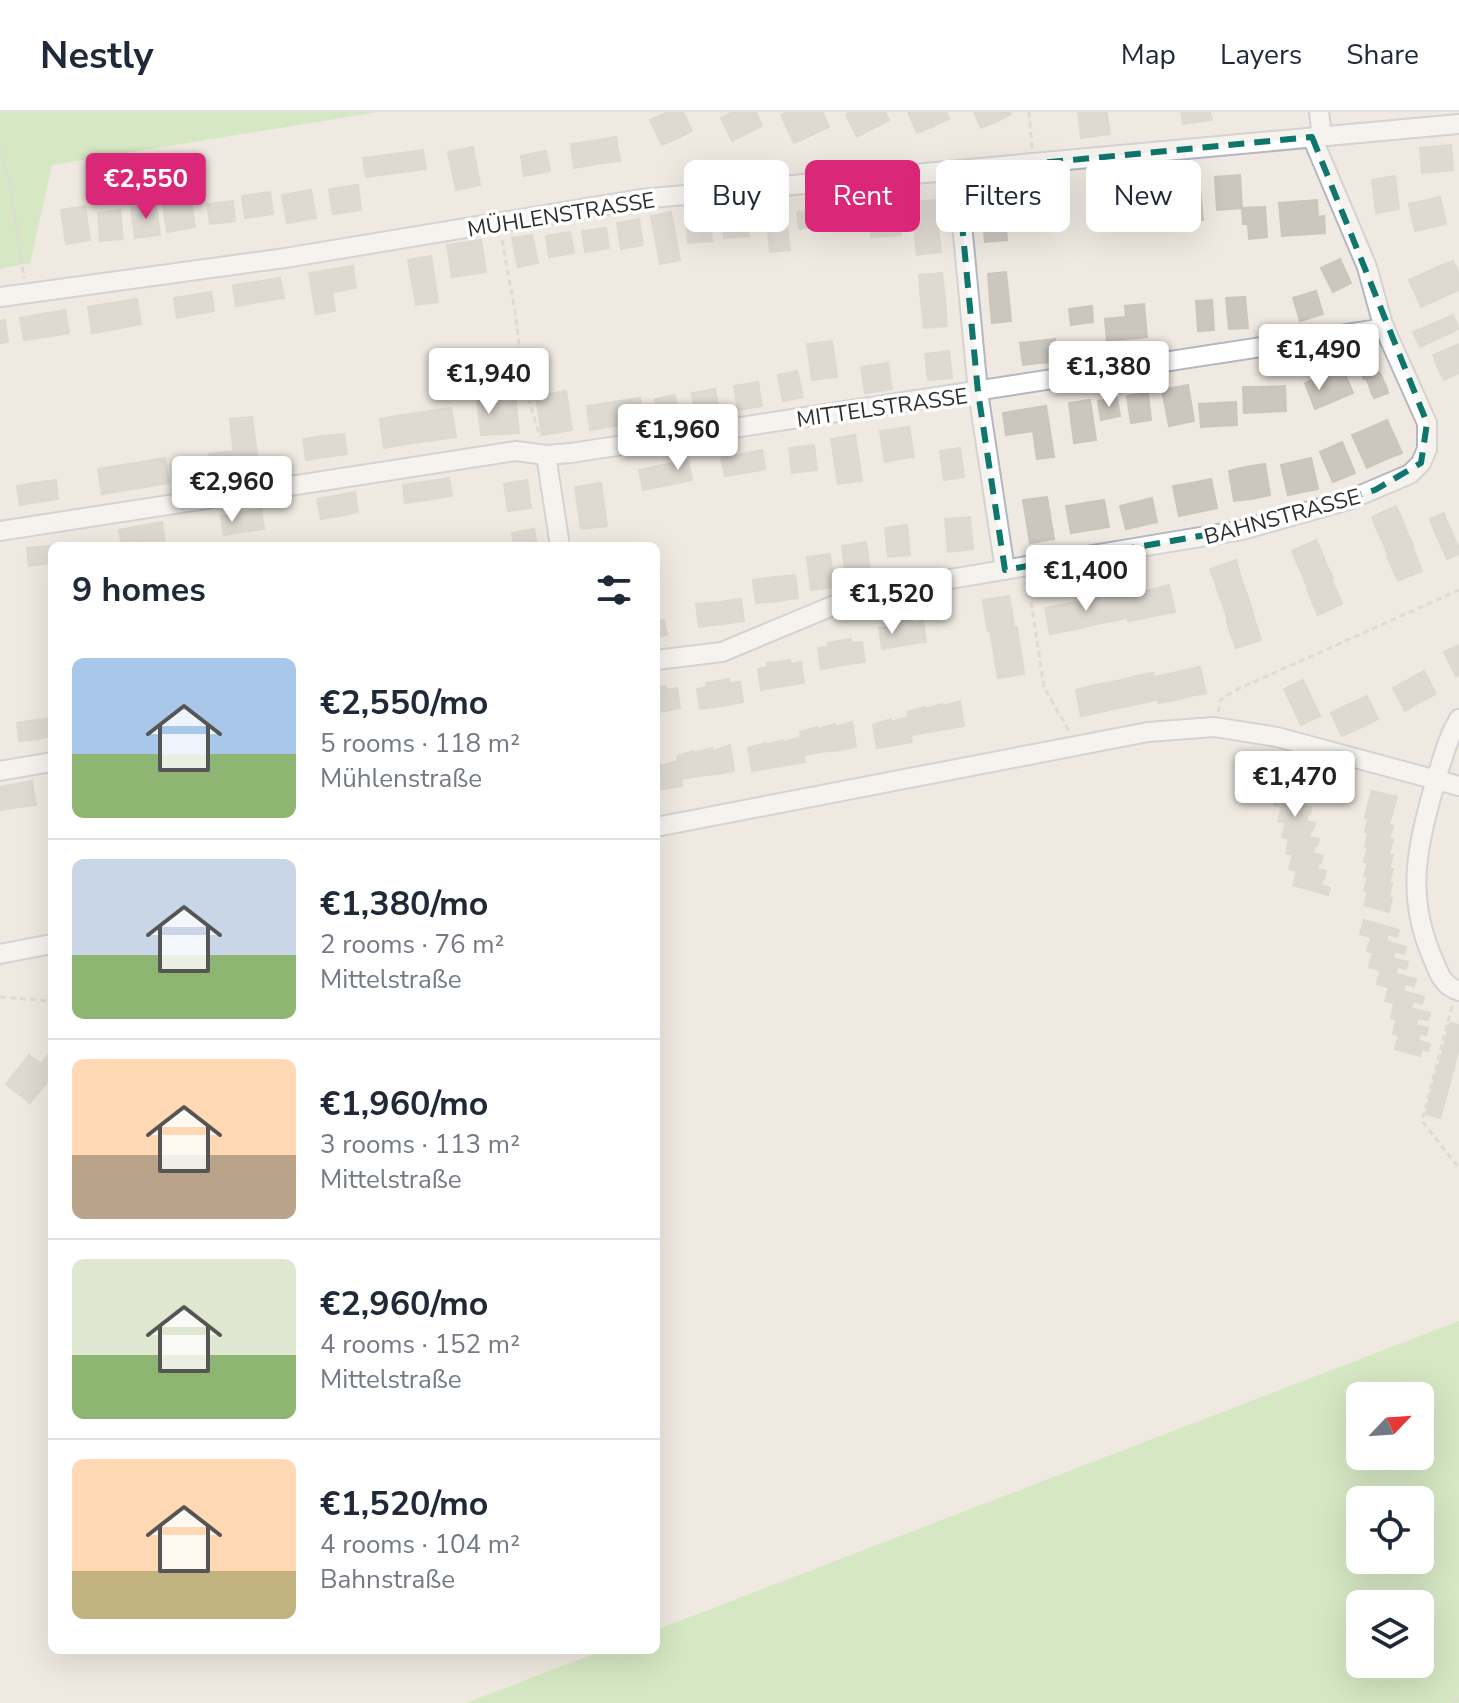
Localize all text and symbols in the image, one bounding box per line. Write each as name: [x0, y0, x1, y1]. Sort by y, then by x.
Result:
text: Nestly: [40, 30, 154, 81]
text: Map: [1121, 36, 1176, 74]
text: Layers: [1220, 36, 1302, 74]
text: Share: [1346, 36, 1419, 74]
pin: €2,550: [81, 153, 211, 221]
chip: Buy: [684, 160, 789, 232]
chip: Rent: [805, 160, 920, 232]
chip: Filters: [936, 160, 1070, 232]
chip: New: [1086, 160, 1201, 232]
text: €2,550: [104, 161, 188, 196]
street label: MÜHLENSTRASSE: [465, 185, 657, 245]
pin: €1,490: [1254, 324, 1384, 392]
text: €1,490: [1277, 332, 1361, 367]
pin: €1,380: [1044, 341, 1174, 409]
pin: €1,940: [424, 348, 554, 416]
text: €1,380: [1067, 349, 1151, 384]
text: €1,940: [447, 356, 531, 391]
street label: MITTELSTRASSE: [795, 381, 970, 435]
pin: €1,960: [613, 404, 743, 472]
text: €1,960: [636, 412, 720, 447]
pin: €2,960: [167, 456, 297, 524]
text: €2,960: [190, 464, 274, 499]
street label: BAHNSTRASSE: [1201, 482, 1364, 552]
pin: €1,400: [1021, 545, 1151, 613]
text: €1,400: [1044, 553, 1128, 588]
text: 9 homes: [72, 567, 206, 613]
icon: filters: [592, 568, 636, 612]
pin: €1,520: [827, 568, 957, 636]
text: €1,520: [850, 576, 934, 611]
text: €2,550/mo: [320, 680, 488, 726]
icon: home: [136, 690, 232, 786]
text: 5 rooms · 118 m²: [320, 726, 520, 761]
pin: €1,470: [1230, 751, 1360, 819]
text: €1,470: [1253, 759, 1337, 794]
text: Mühlenstraße: [320, 761, 482, 796]
text: €1,380/mo: [320, 881, 488, 927]
icon: home: [136, 891, 232, 987]
text: 2 rooms · 76 m²: [320, 927, 504, 962]
text: Mittelstraße: [320, 962, 462, 997]
text: €1,960/mo: [320, 1081, 488, 1127]
icon: home: [136, 1091, 232, 1187]
text: 3 rooms · 113 m²: [320, 1127, 520, 1162]
text: Mittelstraße: [320, 1162, 462, 1197]
text: €2,960/mo: [320, 1281, 488, 1327]
icon: home: [136, 1291, 232, 1387]
text: 4 rooms · 152 m²: [320, 1327, 520, 1362]
text: Mittelstraße: [320, 1362, 462, 1397]
north arrow: [1346, 1382, 1434, 1470]
map controls: [1346, 1382, 1434, 1678]
text: €1,520/mo: [320, 1481, 488, 1527]
button: locate: [1346, 1486, 1434, 1574]
icon: home: [136, 1491, 232, 1587]
text: 4 rooms · 104 m²: [320, 1527, 520, 1562]
text: Bahnstraße: [320, 1562, 455, 1597]
button: layers: [1346, 1590, 1434, 1678]

